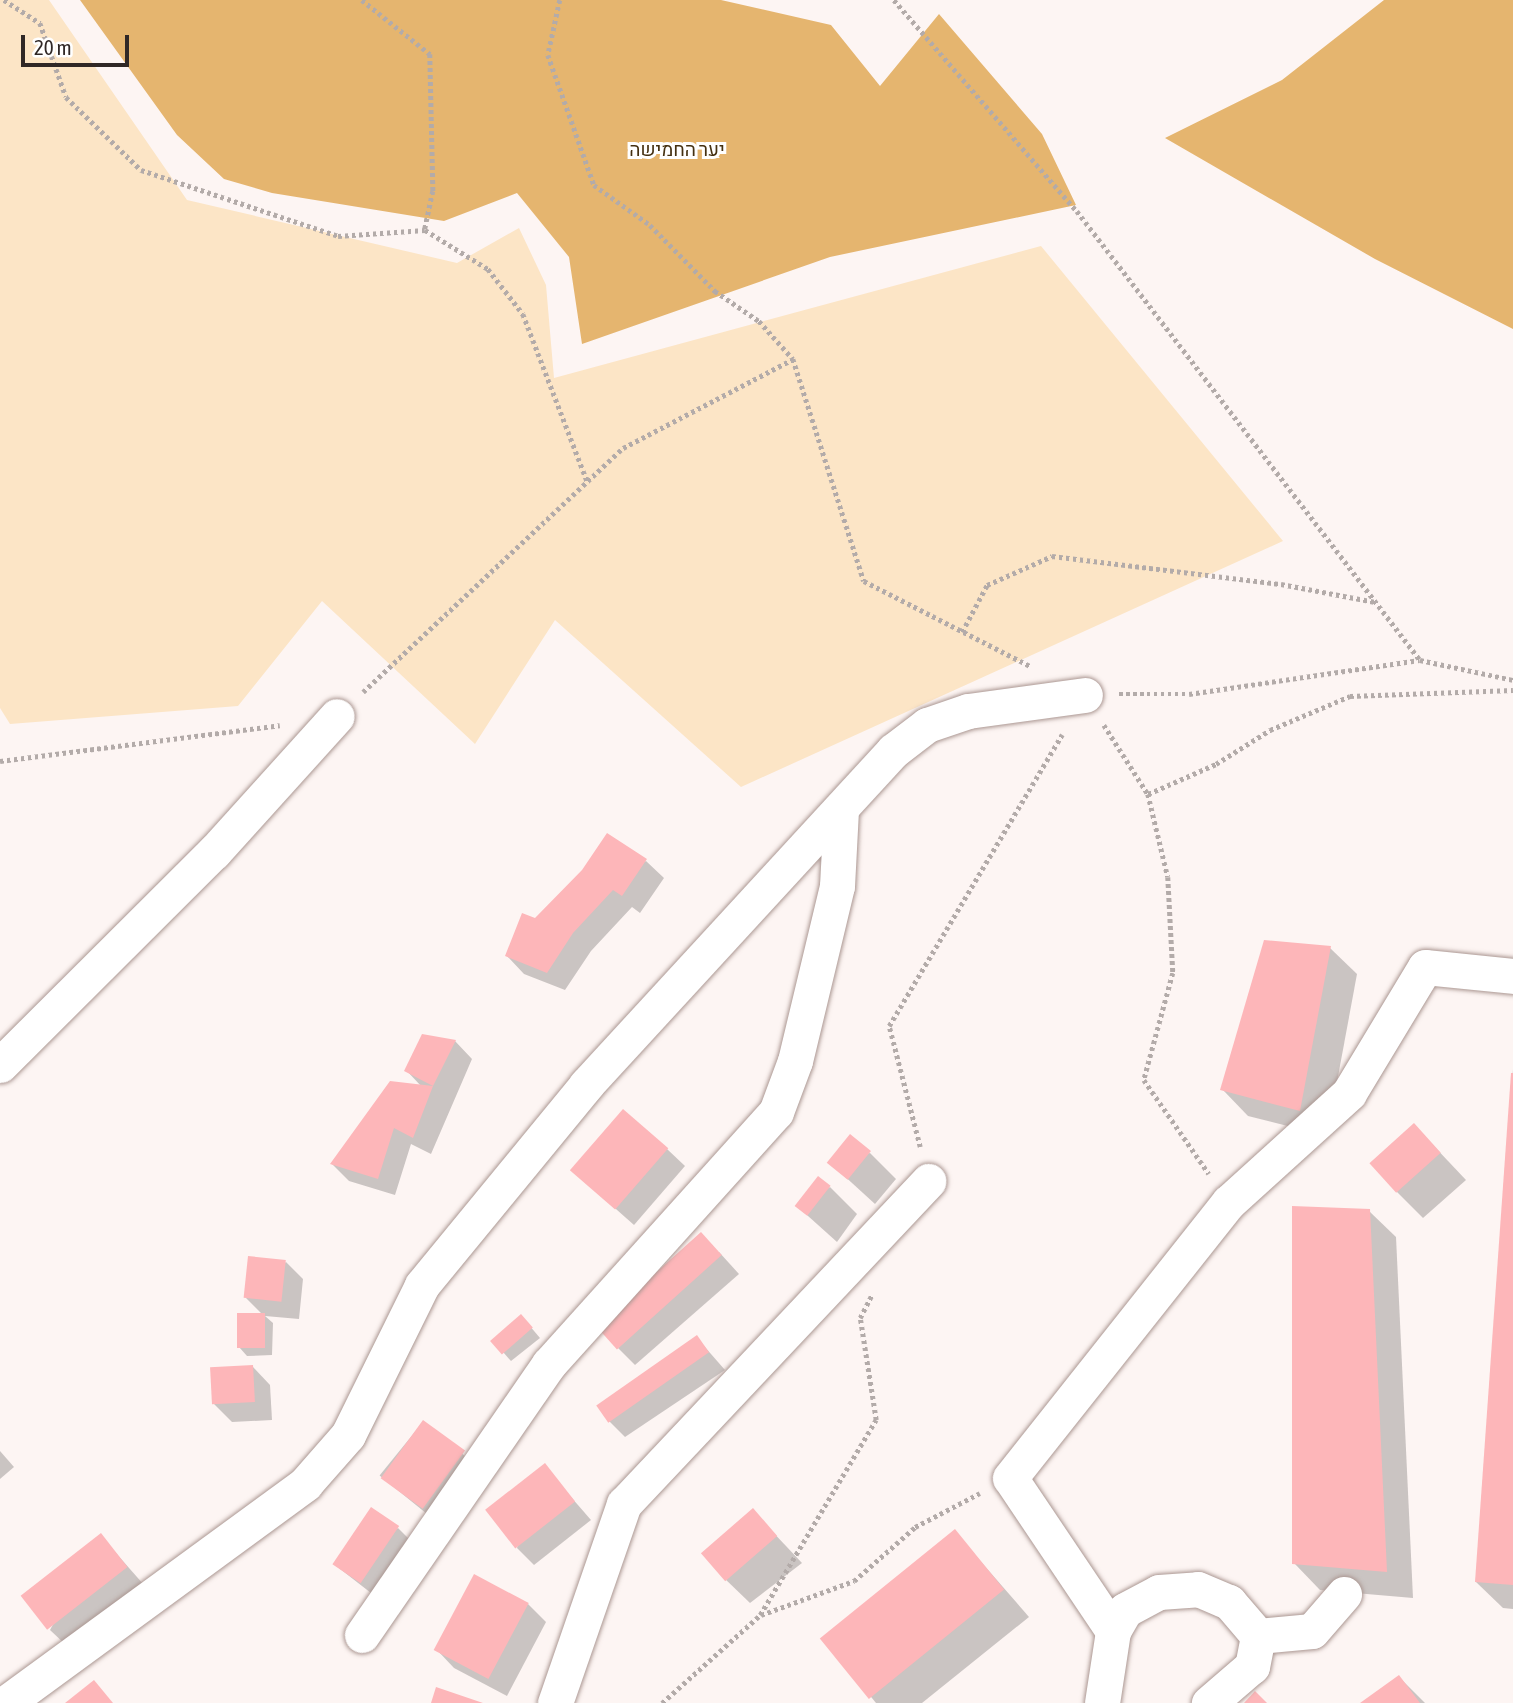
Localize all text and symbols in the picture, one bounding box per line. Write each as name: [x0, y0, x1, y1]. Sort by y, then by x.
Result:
scale bar: [24, 21, 133, 65]
text: 20 m: [34, 35, 72, 59]
park label: יער החמישה: [629, 139, 725, 161]

